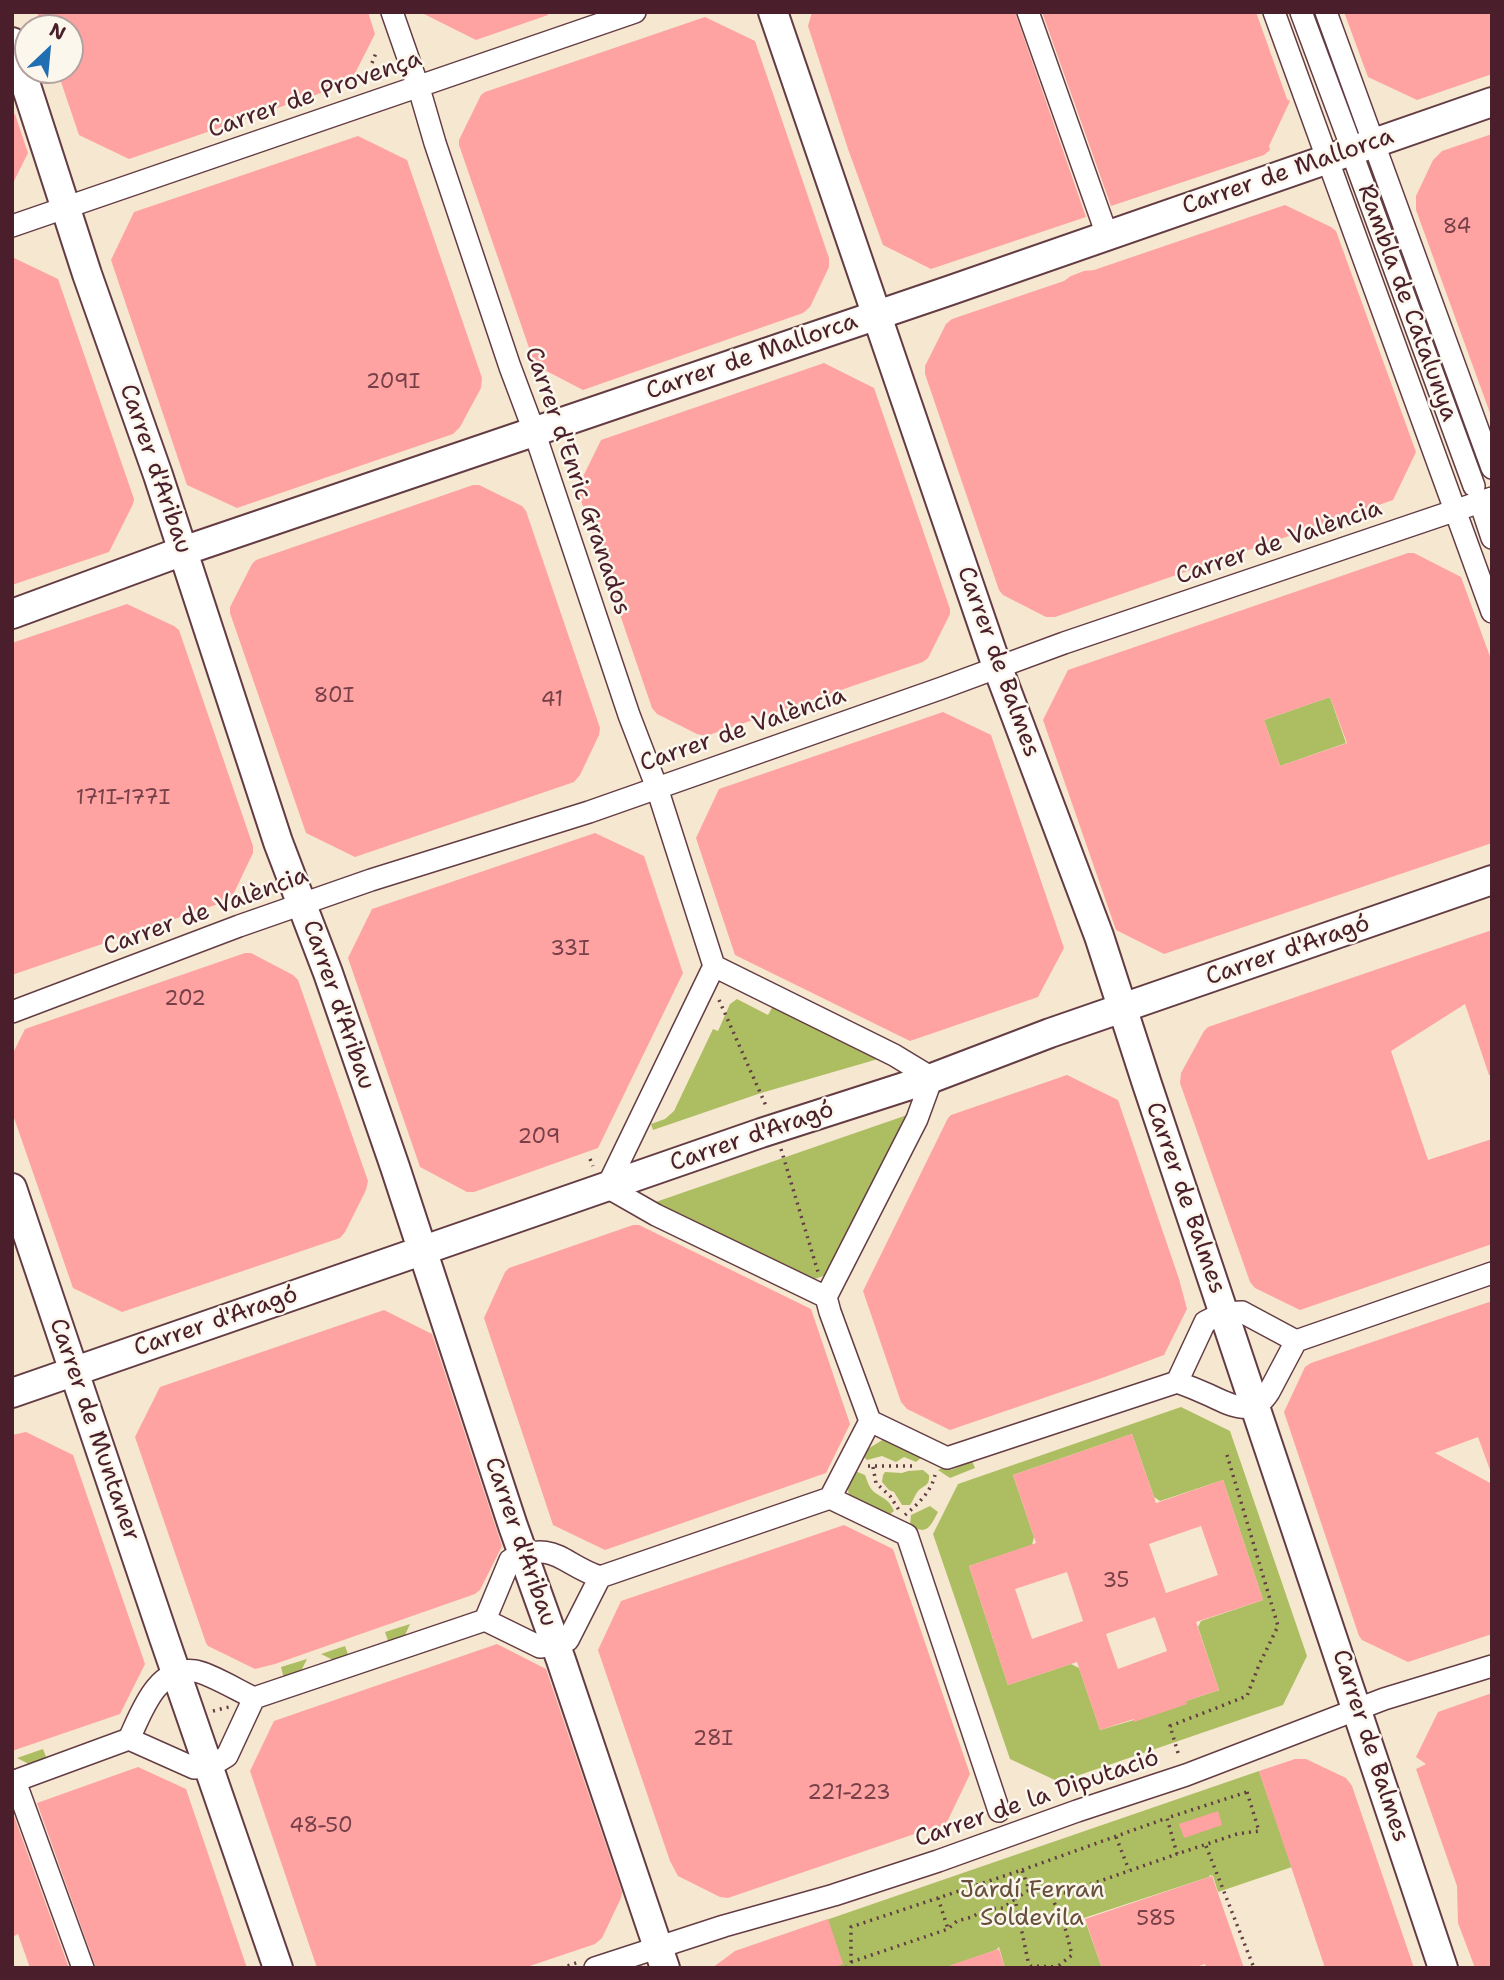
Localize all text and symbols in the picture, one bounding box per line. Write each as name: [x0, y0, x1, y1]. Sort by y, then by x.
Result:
north arrow: [14, 14, 84, 84]
text: N: [45, 17, 70, 46]
street label: Carrer de Provença: [204, 45, 426, 145]
street label: Carrer de Mallorca: [1178, 122, 1398, 222]
street label: Rambla de Catalunya: [1351, 181, 1463, 425]
house number: 84: [1443, 215, 1471, 241]
street label: Carrer de Mallorca: [642, 307, 862, 407]
street label: Carrer d'Enric Granados: [518, 343, 636, 619]
house number: 209I: [366, 370, 420, 396]
street label: Carrer d'Aribau: [113, 380, 197, 558]
street label: Carrer de València: [1172, 494, 1386, 592]
street label: Carrer de Balmes: [950, 563, 1046, 761]
street label: Carrer de València: [636, 681, 850, 779]
house number: 80I: [314, 684, 354, 710]
house number: 41: [541, 688, 563, 714]
house number: 171I-177I: [76, 786, 170, 812]
street label: Carrer de València: [100, 862, 312, 962]
street label: Carrer d'Aragó: [1202, 910, 1374, 992]
street label: Carrer d'Aribau: [296, 916, 380, 1094]
house number: 33I: [550, 937, 590, 963]
house number: 202: [164, 987, 206, 1013]
street label: Carrer d'Aragó: [666, 1096, 838, 1178]
street label: Carrer de Balmes: [1139, 1098, 1231, 1298]
house number: 209: [518, 1125, 560, 1151]
street label: Carrer d'Aragó: [130, 1281, 302, 1363]
street label: Carrer de Muntaner: [42, 1315, 146, 1545]
street label: Carrer d'Aribau: [478, 1453, 562, 1631]
house number: 35: [1103, 1569, 1129, 1595]
street label: Carrer de Balmes: [1325, 1646, 1415, 1846]
house number: 28I: [693, 1727, 733, 1753]
street label: Carrer de la Diputació: [911, 1744, 1163, 1854]
house number: 221-223: [807, 1781, 891, 1807]
house number: 48-50: [289, 1814, 353, 1840]
park label: Jardí Ferran Soldevila: [960, 1877, 1104, 1933]
house number: 585: [1136, 1907, 1176, 1933]

